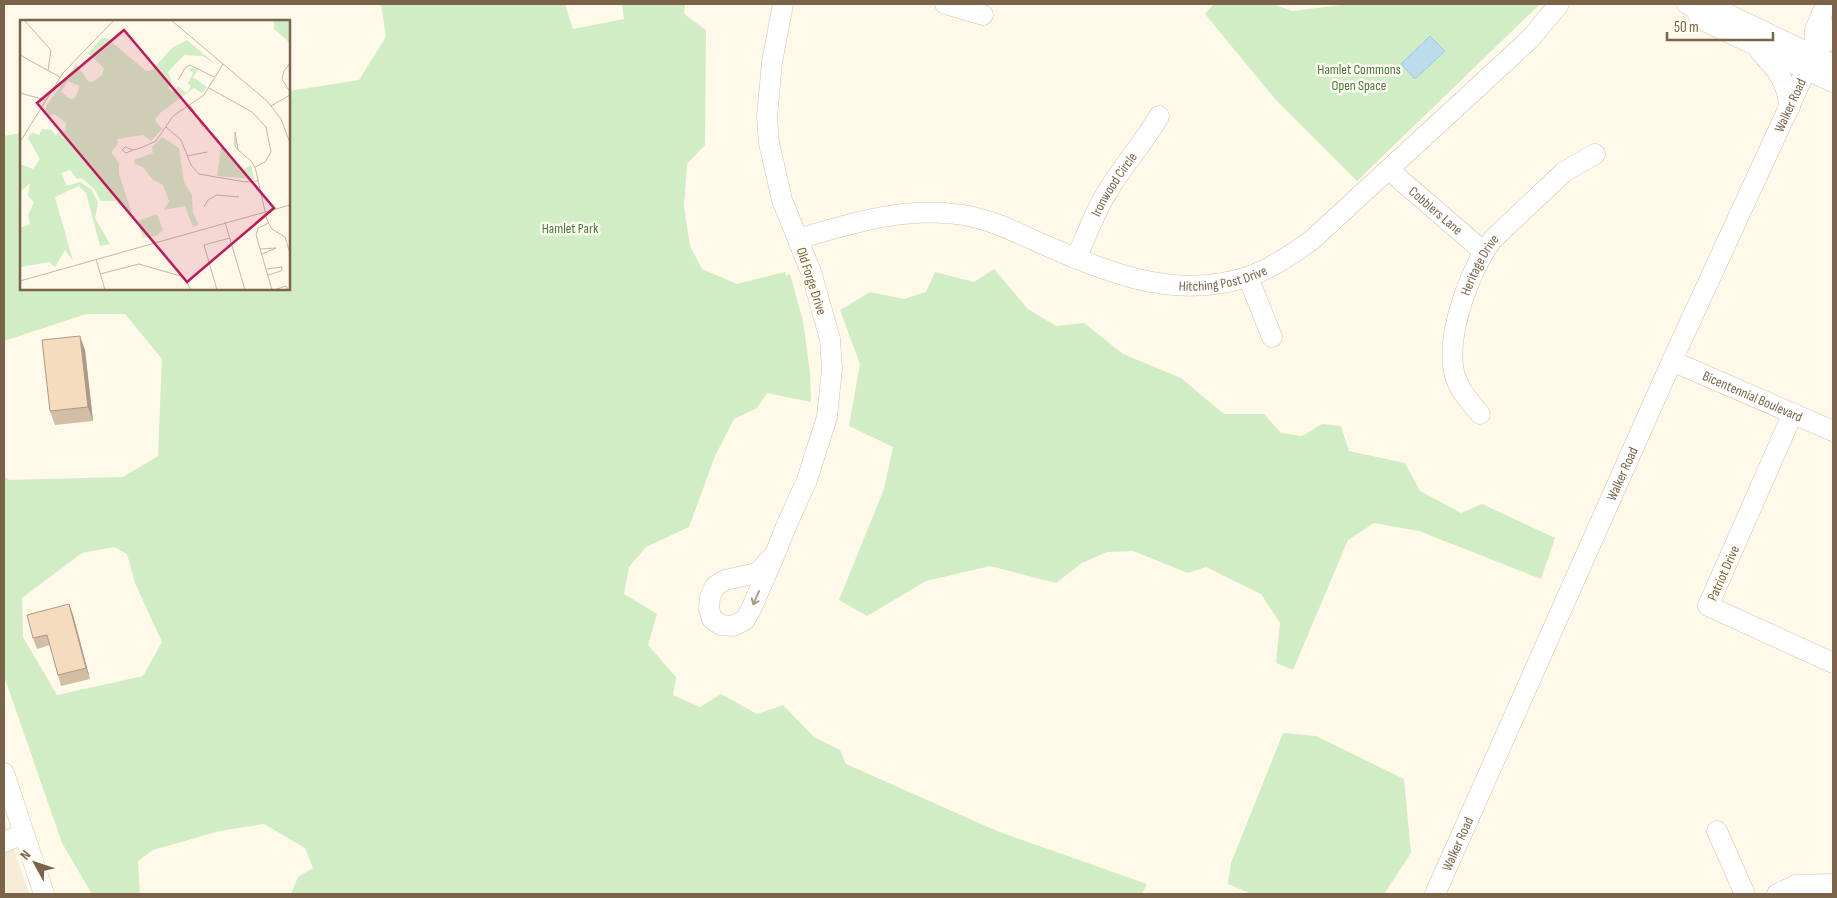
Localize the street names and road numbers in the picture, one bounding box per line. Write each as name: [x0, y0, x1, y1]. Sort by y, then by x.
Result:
street label: Walker Road: [1771, 76, 1810, 135]
street label: Ironwood Circle: [1088, 149, 1141, 219]
street label: Cobblers Lane: [1405, 183, 1466, 239]
street label: Heritage Drive: [1457, 230, 1502, 298]
street label: Old Forge Drive: [793, 245, 830, 317]
street label: Hitching Post Drive: [1178, 262, 1270, 295]
street label: Bicentennial Boulevard: [1700, 367, 1805, 426]
street label: Walker Road: [1603, 444, 1642, 503]
street label: Patriot Drive: [1704, 543, 1743, 604]
street label: Walker Road: [1438, 814, 1477, 873]

